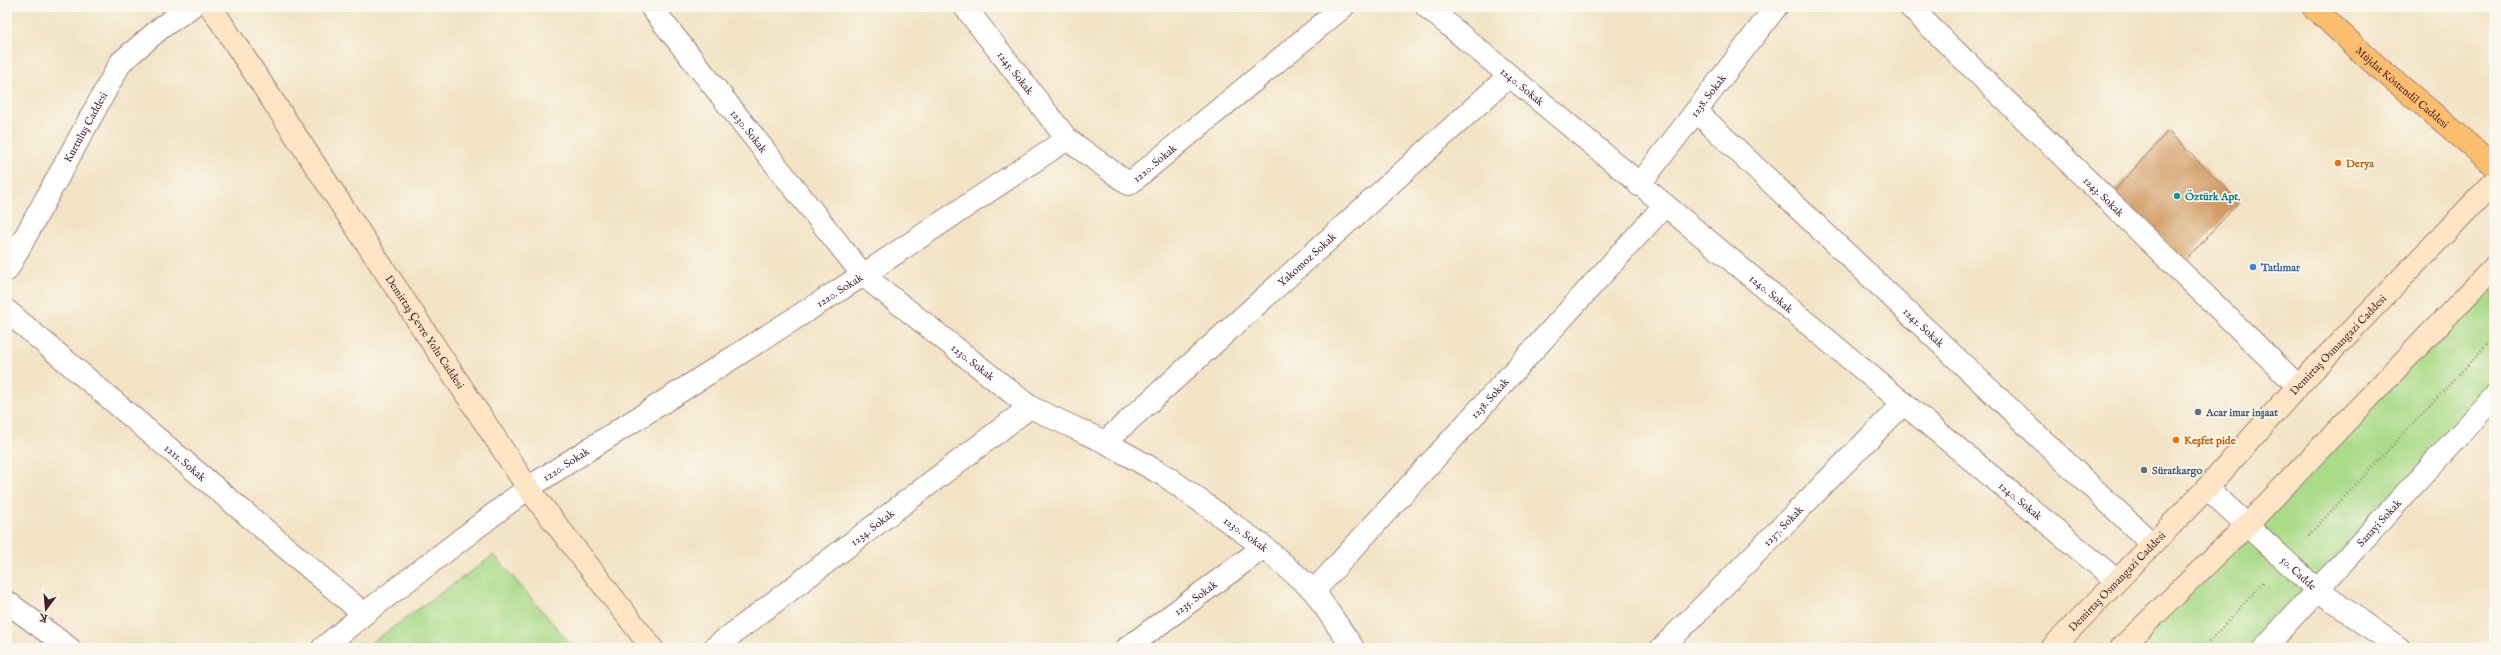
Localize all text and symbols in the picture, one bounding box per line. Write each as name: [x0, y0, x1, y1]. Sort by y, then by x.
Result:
street label: Müjdat Köstendil Caddesi: [2352, 44, 2451, 132]
street label: 1245. Sokak: [994, 49, 1036, 98]
street label: 1240. Sokak: [1497, 65, 1547, 109]
street label: 1238. Sokak: [1688, 72, 1730, 120]
street label: Kurtuluş Caddesi: [61, 90, 111, 165]
street label: 1230. Sokak: [727, 107, 770, 156]
street label: 1220. Sokak: [1130, 141, 1180, 186]
place label: Derya: [2346, 157, 2374, 171]
marker: Derya: [2333, 158, 2343, 168]
street label: 1243. Sokak: [2080, 174, 2127, 220]
place label: Öztürk Apt.: [2185, 189, 2241, 204]
marker: Öztürk Apt.: [2172, 191, 2182, 201]
street label: Yakomoz Sokak: [1275, 230, 1339, 290]
place label: Tatlımar: [2260, 261, 2301, 275]
marker: Tatlımar: [2248, 262, 2258, 272]
street label: 1220. Sokak: [814, 271, 866, 311]
street label: 1240. Sokak: [1746, 272, 1796, 317]
street label: Demirtaş Çevre Yolu Caddesi: [382, 273, 467, 392]
street label: Demirtaş Osmangazi Caddesi: [2287, 292, 2390, 398]
street label: 1241. Sokak: [1899, 305, 1947, 351]
street label: 1230. Sokak: [948, 341, 997, 384]
street label: 1238. Sokak: [1468, 375, 1513, 422]
place label: Acar imar inşaat: [2205, 406, 2278, 420]
marker: Acar imar inşaat: [2193, 407, 2203, 417]
place label: Keşfet pide: [2184, 434, 2236, 448]
marker: Keşfet pide: [2171, 435, 2181, 445]
street label: 1211. Sokak: [161, 442, 209, 485]
street label: 1220. Sokak: [540, 445, 593, 485]
place label: Süratkargo: [2152, 464, 2203, 478]
marker: Süratkargo: [2139, 465, 2149, 475]
street label: 1240. Sokak: [1995, 479, 2045, 524]
street label: Sanayi Sokak: [2354, 496, 2405, 550]
street label: 1237. Sokak: [1761, 503, 1807, 550]
street label: 1234. Sokak: [848, 507, 898, 549]
street label: 1230. Sokak: [1220, 514, 1271, 555]
street label: Demirtaş Osmangazi Caddesi: [2066, 529, 2169, 635]
street label: 50. Cadde: [2277, 554, 2319, 594]
street label: 1235. Sokak: [1172, 578, 1220, 619]
north arrow: [26, 589, 66, 629]
text: K: [37, 610, 49, 625]

